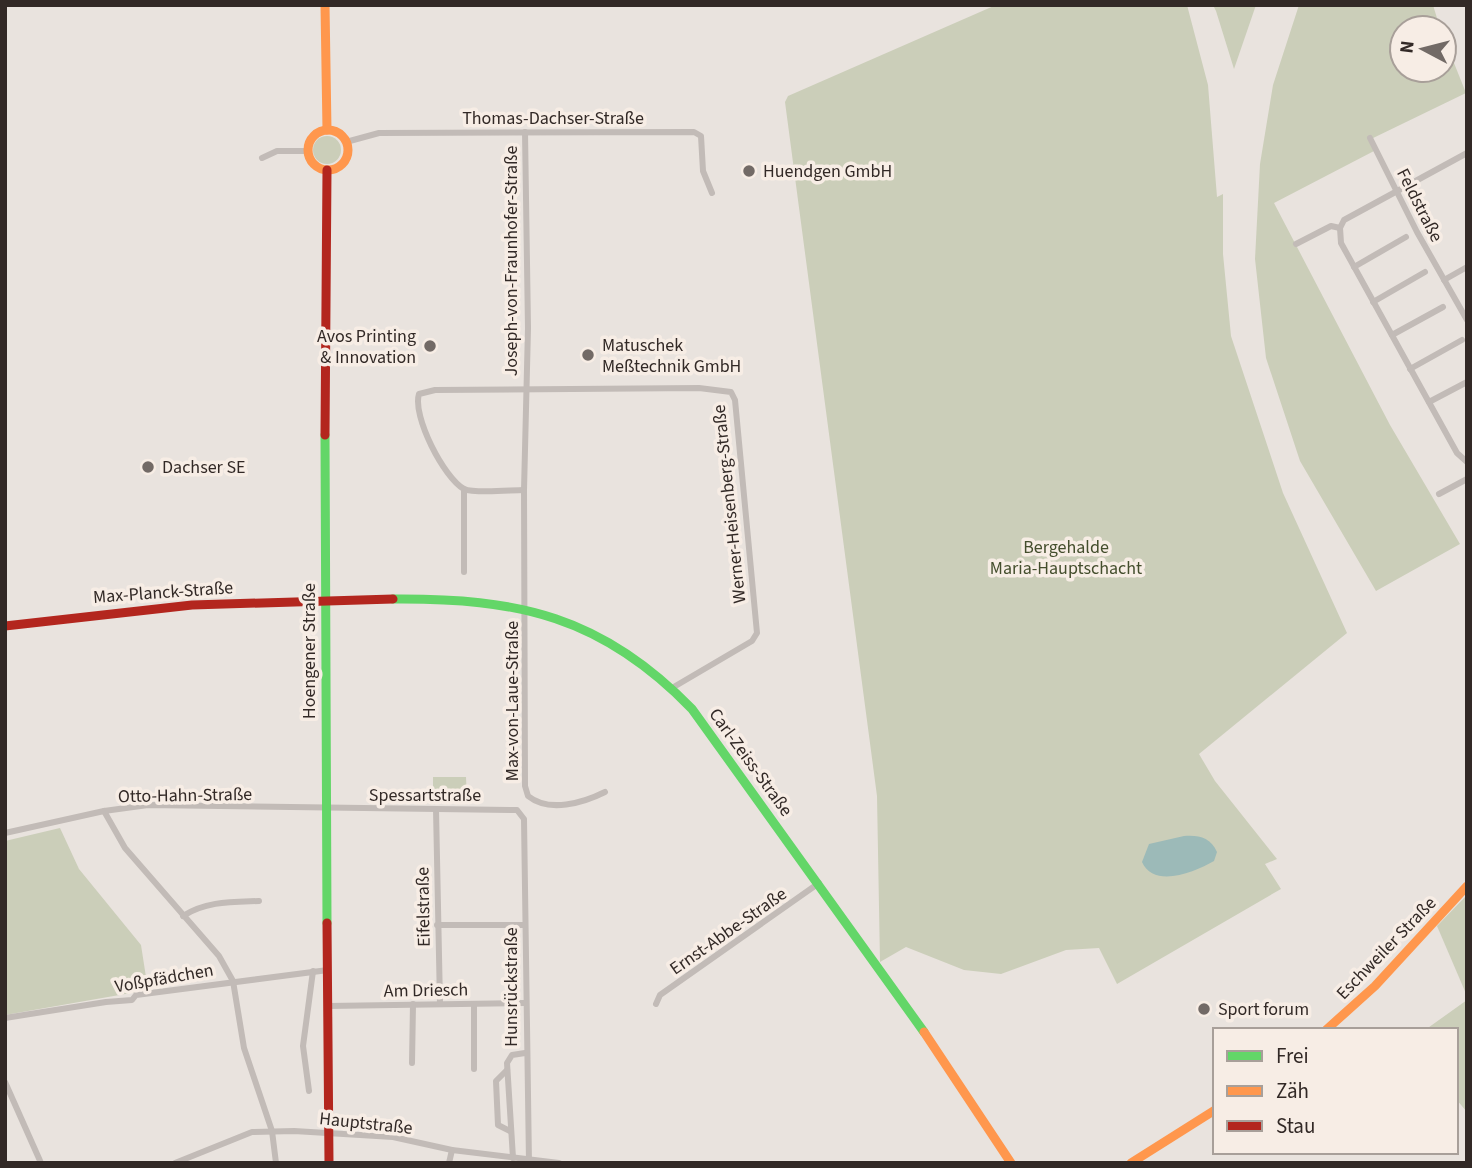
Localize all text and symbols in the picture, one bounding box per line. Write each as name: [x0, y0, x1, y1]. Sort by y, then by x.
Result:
north arrow: [1388, 14, 1458, 84]
text: N: [1393, 39, 1422, 55]
street label: Thomas-Dachser-Straße: [462, 106, 644, 131]
street label: Joseph-von-Fraunhofer-Straße: [499, 146, 524, 376]
place label: Huendgen GmbH: [763, 159, 892, 184]
marker: Huendgen GmbH: [741, 163, 757, 179]
street label: Feldstraße: [1390, 164, 1449, 246]
place label: Avos Printing & Innovation: [317, 324, 416, 370]
place label: Matuschek Meßtechnik GmbH: [602, 333, 741, 379]
marker: Avos Printing & Innovation: [422, 338, 438, 354]
marker: Matuschek Meßtechnik GmbH: [580, 347, 596, 363]
street label: Werner-Heisenberg-Straße: [707, 403, 752, 605]
place label: Dachser SE: [162, 455, 246, 480]
marker: Dachser SE: [140, 459, 156, 475]
park label: Bergehalde Maria-Hauptschacht: [990, 535, 1142, 581]
street label: Max-Planck-Straße: [92, 575, 234, 610]
street label: Hoengener Straße: [297, 583, 322, 719]
street label: Max-von-Laue-Straße: [500, 621, 525, 781]
street label: Carl-Zeiss-Straße: [703, 703, 798, 822]
street label: Otto-Hahn-Straße: [118, 782, 252, 809]
street label: Spessartstraße: [369, 783, 481, 808]
street label: Eifelstraße: [410, 867, 437, 947]
street label: Ernst-Abbe-Straße: [665, 882, 792, 981]
street label: Eschweiler Straße: [1331, 891, 1442, 1005]
street label: Hunsrückstraße: [499, 927, 524, 1047]
street label: Voßpfädchen: [113, 958, 215, 999]
street label: Am Driesch: [384, 977, 468, 1004]
place label: Sport forum: [1218, 997, 1309, 1022]
marker: Sport forum: [1196, 1001, 1212, 1017]
legend: [1213, 1028, 1458, 1154]
text: Frei: [1276, 1041, 1309, 1071]
text: Zäh: [1276, 1076, 1309, 1106]
street label: Hauptstraße: [318, 1106, 414, 1141]
text: Stau: [1276, 1111, 1315, 1141]

